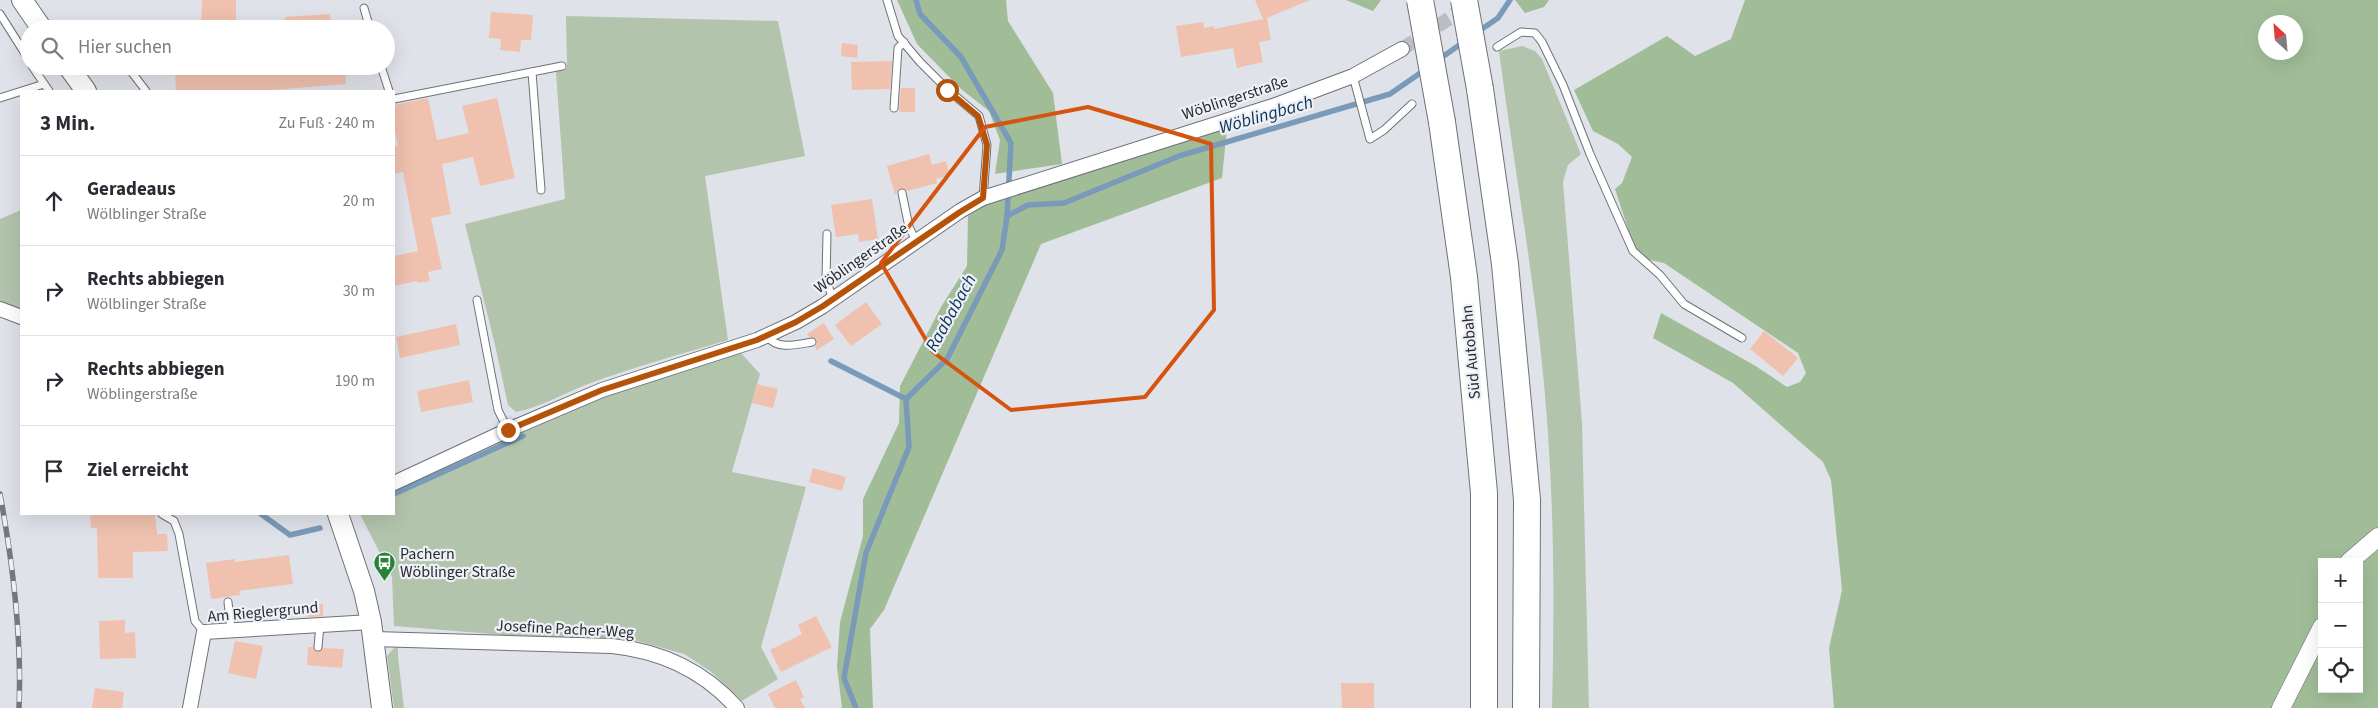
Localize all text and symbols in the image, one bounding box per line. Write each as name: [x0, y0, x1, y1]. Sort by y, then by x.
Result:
north arrow: [2258, 15, 2303, 60]
search box: [20, 20, 395, 75]
icon: search: [38, 34, 66, 62]
text: Hier suchen: [78, 34, 172, 61]
street label: Wöblingerstraße: [1179, 70, 1291, 126]
route start: [936, 79, 959, 102]
water label: Wöblingbach: [1216, 90, 1316, 140]
text: 3 Min.: [40, 108, 95, 138]
text: Zu Fuß · 240 m: [279, 112, 375, 134]
text: Geradeaus: [87, 176, 176, 203]
icon: ahead: [40, 187, 68, 215]
text: 20 m: [343, 190, 375, 212]
text: Wölblinger Straße: [87, 203, 206, 225]
street label: Wöblingerstraße: [810, 217, 913, 299]
text: Rechts abbiegen: [87, 266, 225, 293]
water label: Raababach: [919, 270, 983, 356]
icon: right: [40, 277, 68, 305]
text: 30 m: [343, 280, 375, 302]
text: Wölblinger Straße: [87, 293, 206, 315]
street label: Süd Autobahn: [1456, 304, 1486, 400]
text: Rechts abbiegen: [87, 356, 225, 383]
icon: right: [40, 367, 68, 395]
text: 190 m: [335, 370, 375, 392]
text: Wöblingerstraße: [87, 383, 197, 405]
route end: [497, 419, 520, 442]
icon: arrive: [40, 457, 68, 485]
text: Ziel erreicht: [87, 457, 188, 484]
place label: Pachern Wöblinger Straße: [400, 543, 515, 583]
bus stop icon: Pachern Wöblinger Straße: [372, 551, 396, 582]
map controls: [2318, 558, 2363, 693]
button: +: [2318, 558, 2363, 603]
street label: Am Rieglergrund: [207, 596, 319, 628]
button: −: [2318, 603, 2363, 648]
street label: Josefine Pacher-Weg: [495, 614, 635, 644]
button: locate: [2318, 648, 2363, 693]

